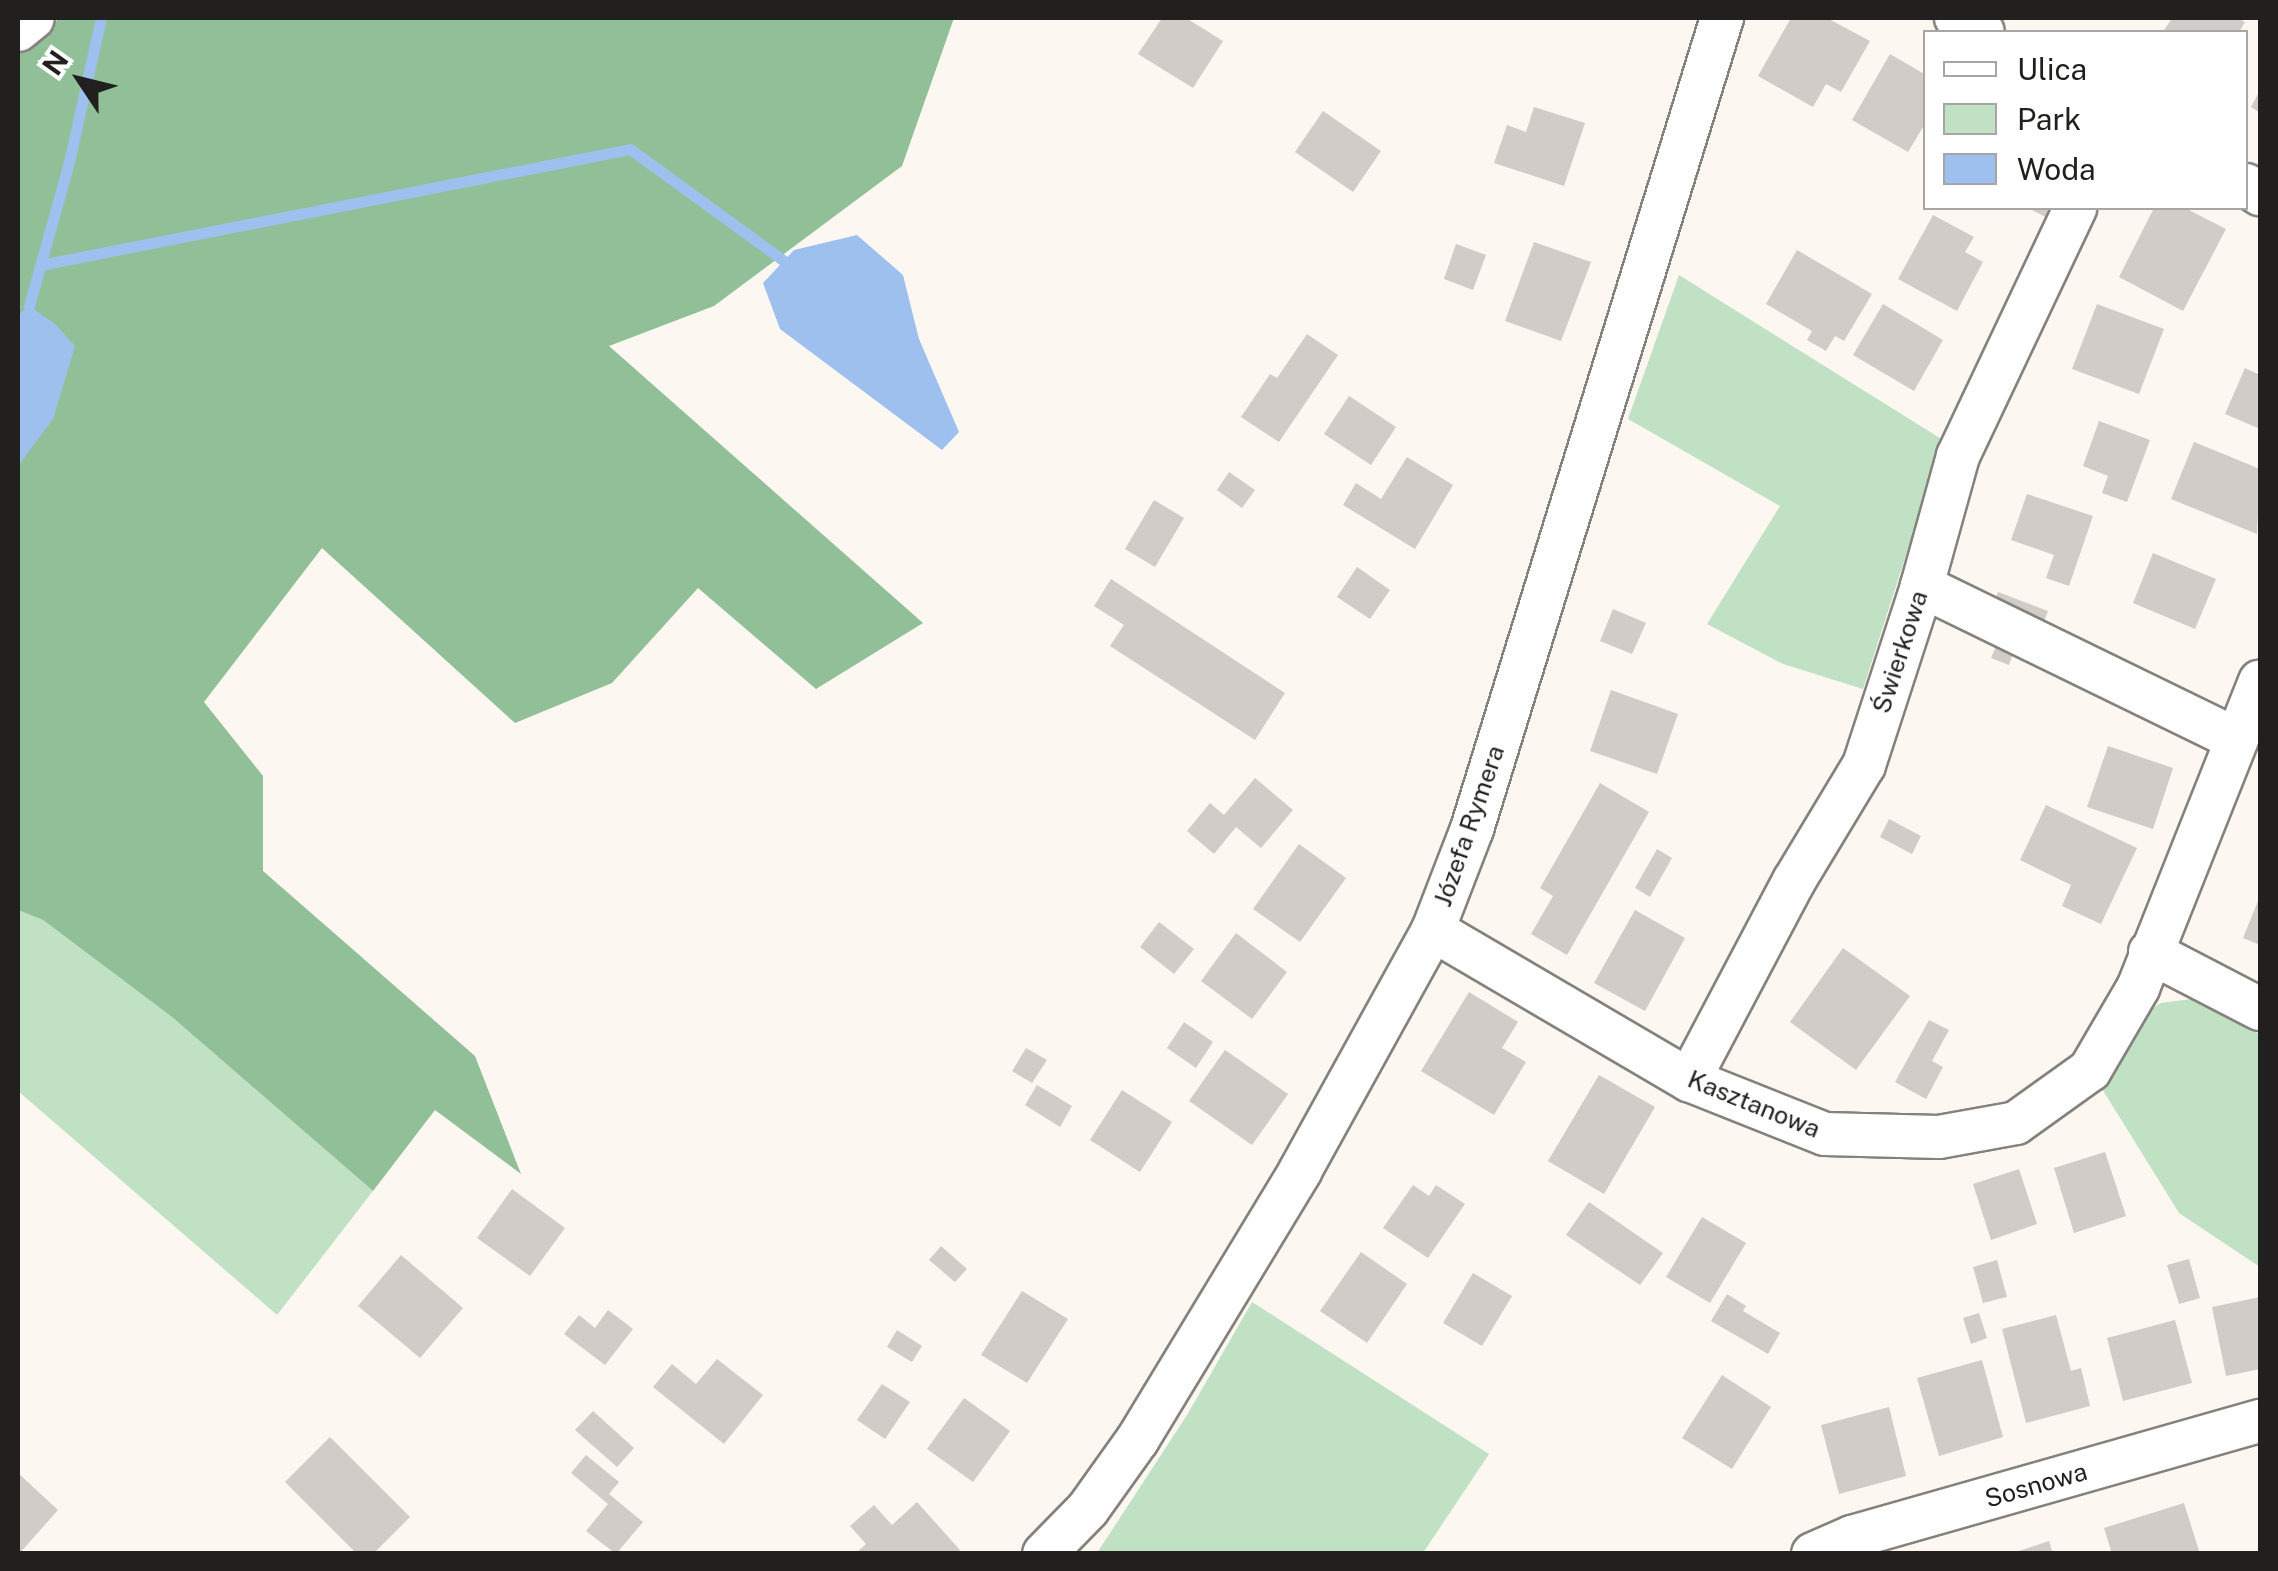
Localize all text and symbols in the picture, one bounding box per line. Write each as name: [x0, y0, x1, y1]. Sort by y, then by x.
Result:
north arrow: [30, 30, 130, 130]
legend: [1923, 30, 2248, 210]
text: N: [35, 44, 75, 81]
text: Ulica: [2017, 51, 2087, 87]
text: Park: [2017, 101, 2081, 137]
text: Woda: [2017, 151, 2096, 187]
street label: Świerkowa: [1866, 587, 1934, 717]
street label: Józefa Rymera: [1427, 742, 1511, 910]
street label: Kasztanowa: [1683, 1064, 1825, 1144]
street label: Sosnowa: [1981, 1456, 2091, 1514]

